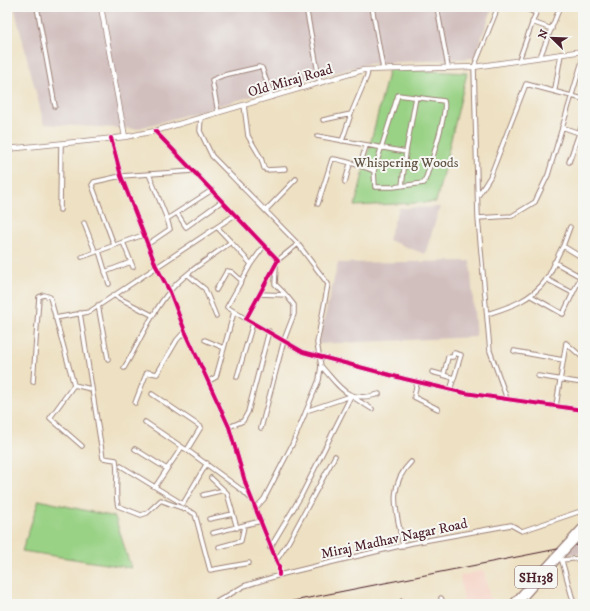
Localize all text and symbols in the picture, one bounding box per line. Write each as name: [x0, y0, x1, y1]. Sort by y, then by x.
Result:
north arrow: [532, 18, 572, 58]
text: N: [536, 28, 552, 41]
street label: Old Miraj Road: [246, 60, 335, 102]
park label: Whispering Woods: [352, 154, 459, 172]
street label: Miraj Madhav Nagar Road: [319, 515, 469, 563]
road number: SH138: [515, 566, 557, 588]

